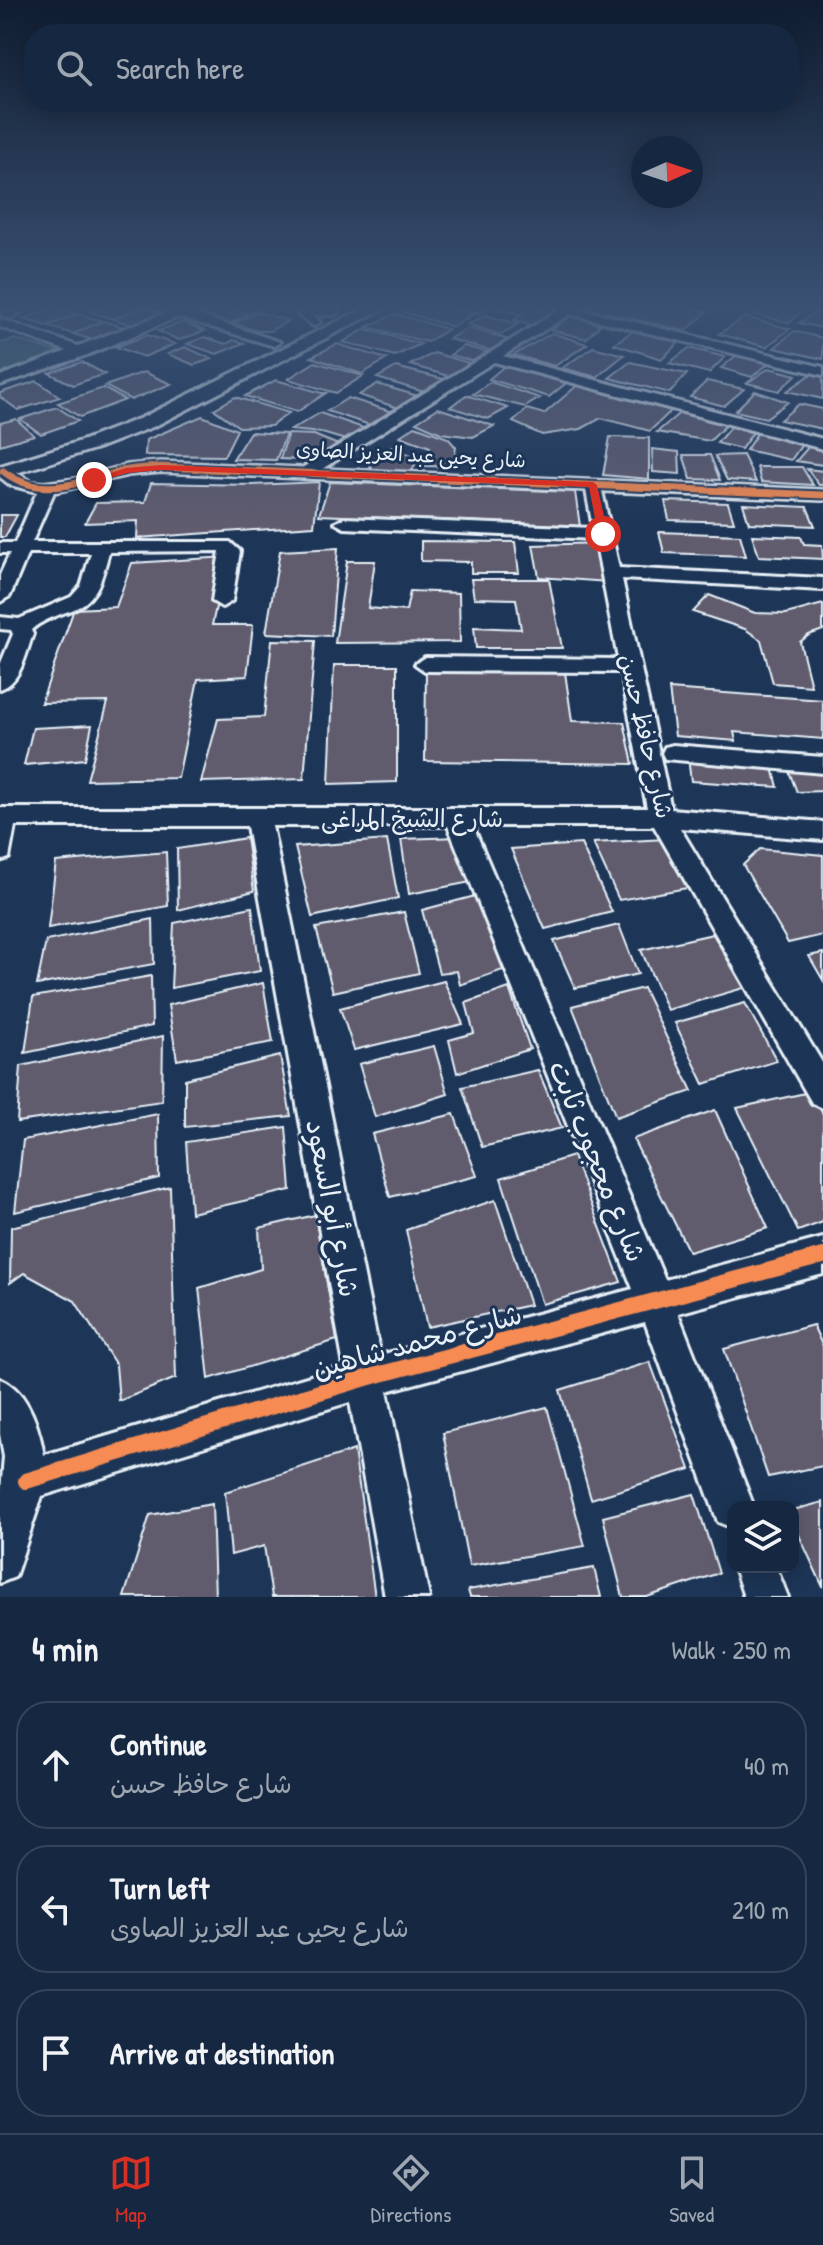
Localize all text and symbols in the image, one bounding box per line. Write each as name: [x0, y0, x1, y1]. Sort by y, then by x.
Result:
search box: [24, 24, 799, 112]
icon: search: [52, 46, 96, 90]
text: Search here: [116, 48, 244, 88]
north arrow: [631, 136, 703, 208]
street label: شارع يحيى عبد العزيز الصاوى: [295, 435, 527, 474]
route end: [76, 462, 112, 498]
route start: [585, 516, 621, 552]
street label: شارع حافظ حسن: [611, 651, 681, 822]
street label: شارع الشيخ المراغى: [321, 802, 503, 836]
street label: شارع محجوب ثابت: [539, 1055, 656, 1268]
street label: شارع أبو السعود: [296, 1116, 369, 1300]
street label: شارع محمد شاهين: [308, 1295, 526, 1388]
map controls: [727, 1501, 799, 1573]
button: layers: [727, 1501, 799, 1573]
text: 4 min: [32, 1626, 99, 1672]
text: Walk · 250 m: [671, 1632, 791, 1667]
text: Continue: [110, 1724, 207, 1764]
icon: ahead: [34, 1743, 78, 1787]
text: 40 m: [744, 1748, 789, 1783]
text: شارع حافظ حسن: [110, 1766, 292, 1801]
text: Turn left: [110, 1868, 209, 1908]
icon: left: [34, 1887, 78, 1931]
text: 210 m: [732, 1892, 789, 1927]
text: شارع يحيى عبد العزيز الصاوى: [110, 1910, 409, 1945]
icon: arrive: [34, 2031, 78, 2075]
text: Arrive at destination: [110, 2033, 335, 2073]
tab: Map: [109, 2151, 153, 2229]
tab: Directions: [371, 2151, 452, 2229]
tab: Saved: [669, 2151, 714, 2229]

